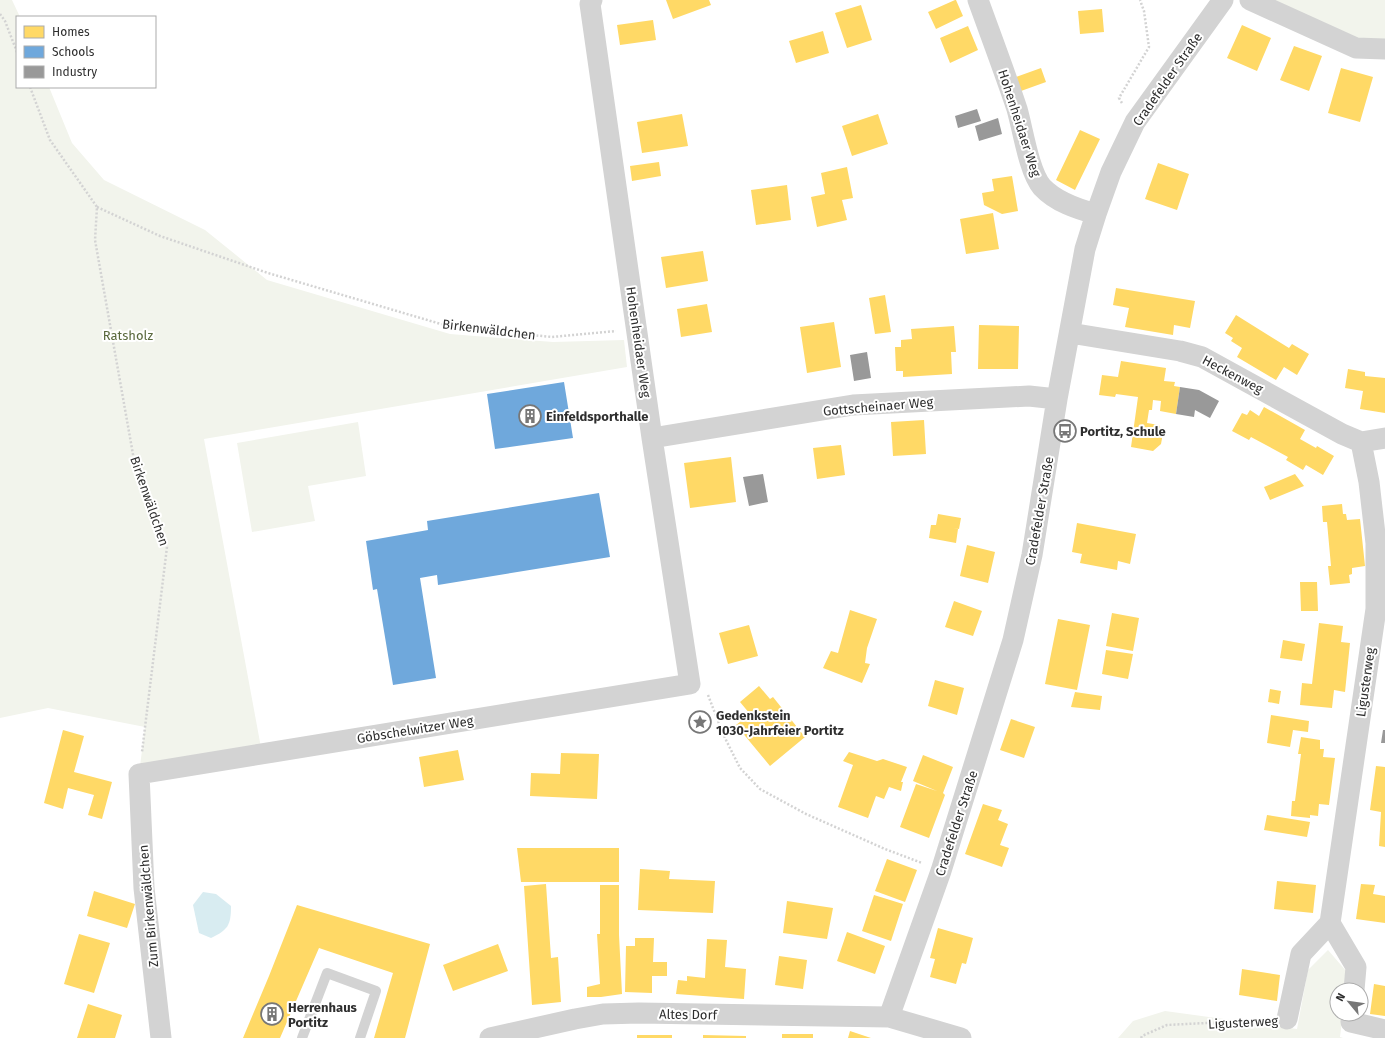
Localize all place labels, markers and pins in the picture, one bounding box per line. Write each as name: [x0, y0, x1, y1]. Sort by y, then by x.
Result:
building icon: Einfeldsporthalle: [517, 403, 543, 429]
place label: Einfeldsporthalle: [546, 409, 648, 424]
bus stop icon: Portitz, Schule: [1052, 418, 1078, 444]
place label: Portitz, Schule: [1080, 424, 1166, 439]
place label: Gedenkstein 1030-Jahrfeier Portitz: [716, 708, 844, 738]
place icon: Gedenkstein 1030-Jahrfeier Portitz: [687, 709, 713, 735]
place label: Herrenhaus Portitz: [288, 1000, 358, 1030]
building icon: Herrenhaus Portitz: [259, 1001, 285, 1027]

